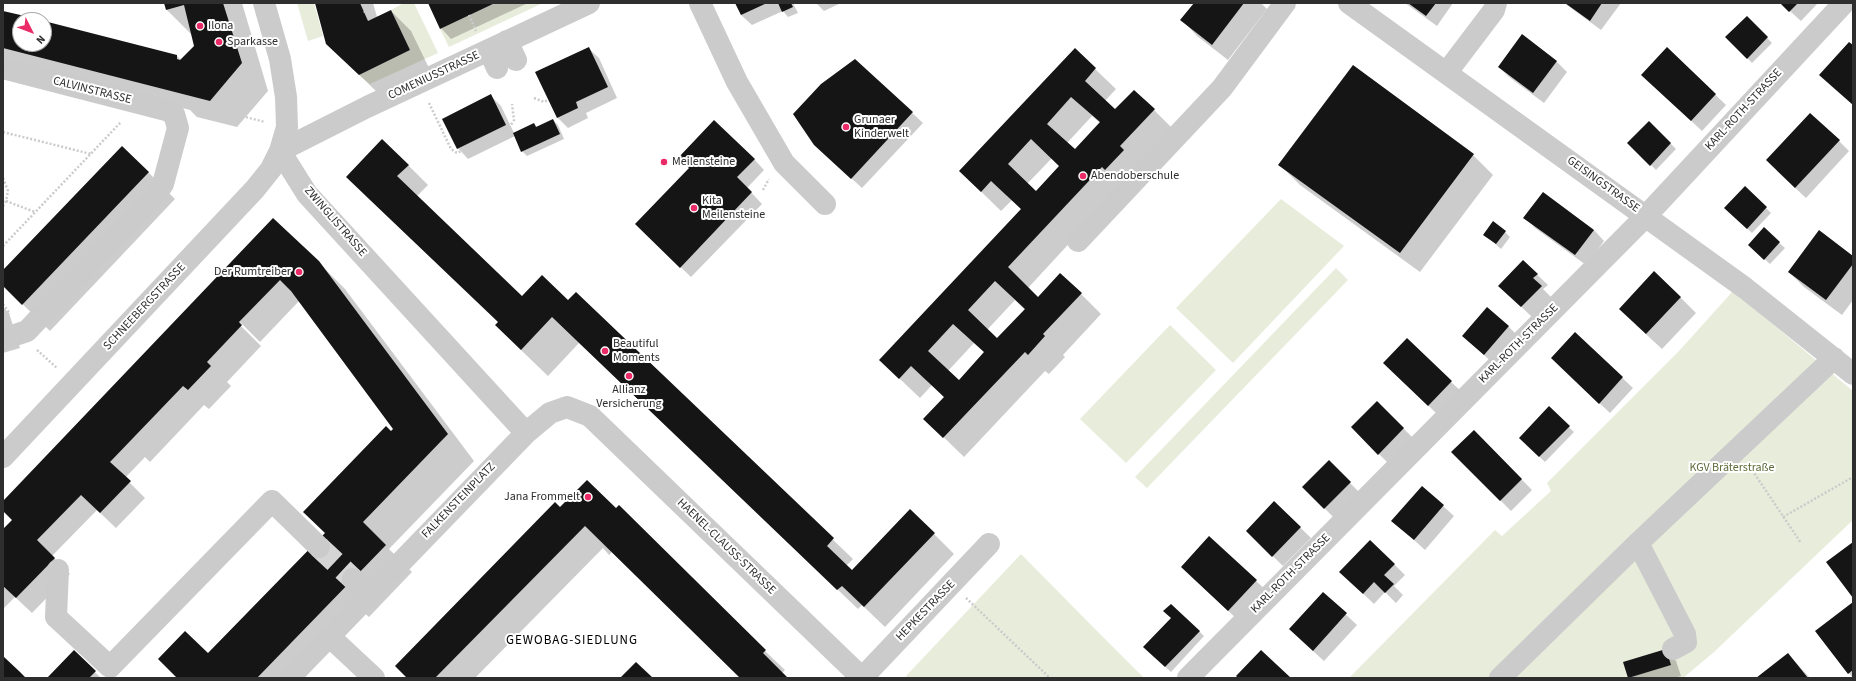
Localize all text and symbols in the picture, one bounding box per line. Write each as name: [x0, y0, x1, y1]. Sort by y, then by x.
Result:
north arrow: [12, 12, 52, 52]
place label: Ilona: [208, 19, 233, 33]
marker: Ilona: [195, 21, 205, 31]
text: N: [33, 32, 49, 47]
place label: Sparkasse: [227, 35, 278, 49]
marker: Sparkasse: [214, 37, 224, 47]
street label: COMENIUSSTRASSE: [386, 49, 482, 103]
street label: KARL-ROTH-STRASSE: [1703, 66, 1785, 154]
street label: CALVINSTRASSE: [51, 74, 133, 108]
place label: Grunaer Kinderwelt: [854, 113, 909, 141]
marker: Grunaer Kinderwelt: [841, 122, 851, 132]
street label: GEISINGSTRASSE: [1564, 154, 1642, 216]
place label: Meilensteine: [672, 155, 735, 169]
marker: Meilensteine: [659, 157, 669, 167]
place label: Abendoberschule: [1091, 169, 1179, 183]
marker: Abendoberschule: [1078, 171, 1088, 181]
street label: ZWINGLISTRASSE: [301, 184, 369, 260]
place label: Kita Meilensteine: [702, 194, 765, 222]
marker: Kita Meilensteine: [689, 203, 699, 213]
street label: SCHNEEBERGSTRASSE: [101, 260, 189, 354]
place label: Der Rumtreiber: [214, 265, 291, 279]
marker: Der Rumtreiber: [294, 267, 304, 277]
street label: KARL-ROTH-STRASSE: [1476, 301, 1562, 387]
place label: Beautiful Moments: [613, 337, 660, 365]
marker: Beautiful Moments: [600, 346, 610, 356]
marker: Allianz Versicherung: [624, 371, 634, 381]
place label: Allianz Versicherung: [596, 383, 662, 411]
street label: FALKENSTEINPLATZ: [419, 460, 499, 542]
park label: KGV Bräterstraße: [1690, 461, 1774, 475]
place label: Jana Frommelt: [504, 490, 580, 504]
marker: Jana Frommelt: [583, 492, 593, 502]
street label: HAENEL-CLAUSS-STRASSE: [674, 496, 778, 598]
street label: KARL-ROTH-STRASSE: [1248, 531, 1334, 617]
street label: HEPKESTRASSE: [893, 578, 959, 644]
district label: GEWOBAG-SIEDLUNG: [506, 633, 638, 649]

